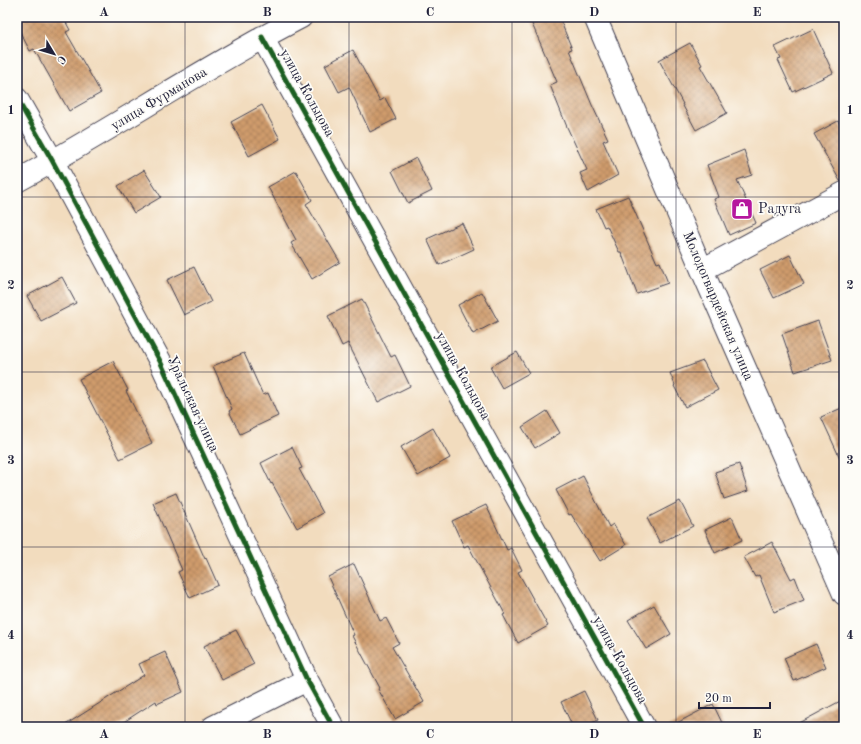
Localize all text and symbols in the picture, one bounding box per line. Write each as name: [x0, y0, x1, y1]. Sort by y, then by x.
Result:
text: A: [99, 6, 109, 19]
text: B: [262, 6, 272, 19]
text: C: [426, 6, 434, 19]
text: D: [589, 6, 599, 19]
text: E: [753, 6, 762, 19]
north arrow: [34, 34, 74, 74]
street label: улица Кольцова: [277, 47, 337, 139]
text: С: [54, 53, 67, 65]
street label: улица Фурманова: [109, 65, 210, 133]
text: 1: [7, 104, 15, 117]
text: 1: [846, 104, 854, 117]
shop icon: Радуга: [729, 196, 755, 222]
place label: Радуга: [758, 202, 801, 216]
street label: Молодогвардейская улица: [680, 229, 756, 383]
text: 2: [7, 279, 15, 292]
text: 2: [846, 279, 854, 292]
street label: улица Кольцова: [433, 330, 493, 422]
street label: Уральская улица: [165, 354, 221, 454]
text: 3: [7, 454, 15, 467]
text: 3: [846, 454, 854, 467]
street label: улица Кольцова: [590, 614, 650, 706]
text: 4: [7, 629, 15, 642]
text: 4: [846, 629, 854, 642]
scale bar: [699, 684, 770, 710]
text: 20 m: [705, 693, 732, 705]
text: A: [99, 728, 109, 741]
text: B: [262, 728, 272, 741]
text: C: [426, 728, 434, 741]
text: D: [589, 728, 599, 741]
text: E: [753, 728, 762, 741]

